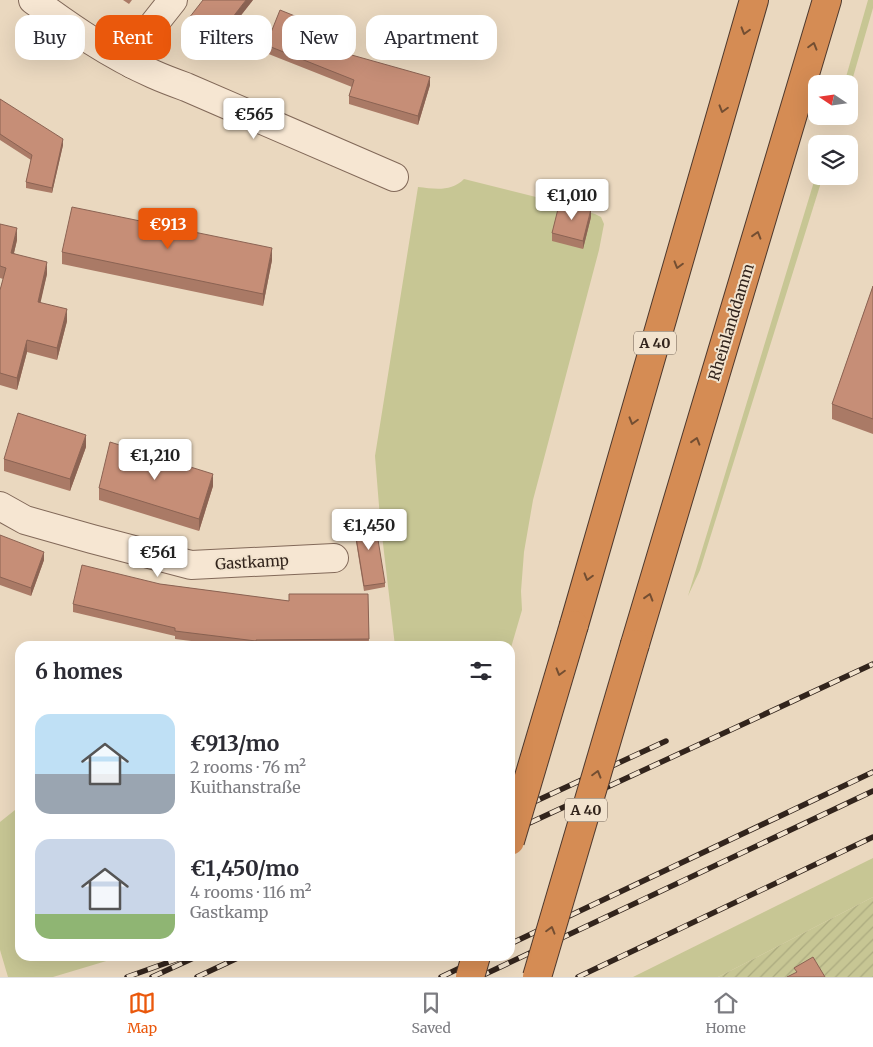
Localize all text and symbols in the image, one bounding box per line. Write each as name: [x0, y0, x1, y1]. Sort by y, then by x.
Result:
chip: Buy: [15, 15, 85, 60]
chip: Rent: [95, 15, 171, 60]
chip: Filters: [181, 15, 272, 60]
chip: New: [282, 15, 356, 60]
chip: Apartment: [366, 15, 497, 60]
one-way arrow: [741, 26, 751, 35]
one-way arrow: [808, 43, 818, 51]
north arrow: [808, 75, 858, 125]
map controls: [808, 75, 858, 185]
pin: €565: [224, 98, 284, 140]
text: €565: [234, 104, 274, 124]
one-way arrow: [718, 104, 729, 113]
button: layers: [808, 135, 858, 185]
pin: €1,010: [531, 178, 613, 221]
text: €1,010: [547, 185, 597, 205]
pin: €913: [138, 208, 198, 250]
text: €913: [149, 214, 187, 234]
one-way arrow: [752, 232, 762, 240]
one-way arrow: [673, 260, 683, 268]
street label: Rheinlanddamm: [704, 261, 758, 383]
road number: A 40: [634, 332, 676, 354]
one-way arrow: [628, 416, 638, 424]
pin: €1,210: [114, 438, 196, 481]
one-way arrow: [690, 438, 700, 446]
text: €1,210: [130, 445, 180, 465]
pin: €1,450: [328, 508, 410, 551]
text: €1,450: [343, 515, 395, 535]
pin: €561: [128, 536, 188, 578]
text: €561: [139, 542, 177, 562]
street label: Gastkamp: [215, 551, 289, 573]
one-way arrow: [583, 572, 593, 581]
one-way arrow: [644, 594, 654, 602]
icon: filters: [467, 657, 495, 685]
text: 6 homes: [35, 658, 123, 685]
one-way arrow: [555, 667, 566, 676]
text: €913/mo: [190, 730, 279, 757]
icon: home: [75, 734, 135, 794]
text: 2 rooms · 76 m²: [190, 757, 306, 777]
one-way arrow: [591, 771, 601, 779]
text: Kuithanstraße: [190, 777, 301, 797]
road number: A 40: [565, 798, 607, 822]
text: €1,450/mo: [190, 855, 299, 882]
icon: home: [75, 859, 135, 919]
text: 4 rooms · 116 m²: [190, 882, 311, 902]
text: Gastkamp: [190, 902, 268, 922]
one-way arrow: [545, 927, 555, 935]
tab: Map: [127, 989, 157, 1037]
tab: Saved: [411, 989, 451, 1037]
tab: Home: [705, 989, 746, 1037]

